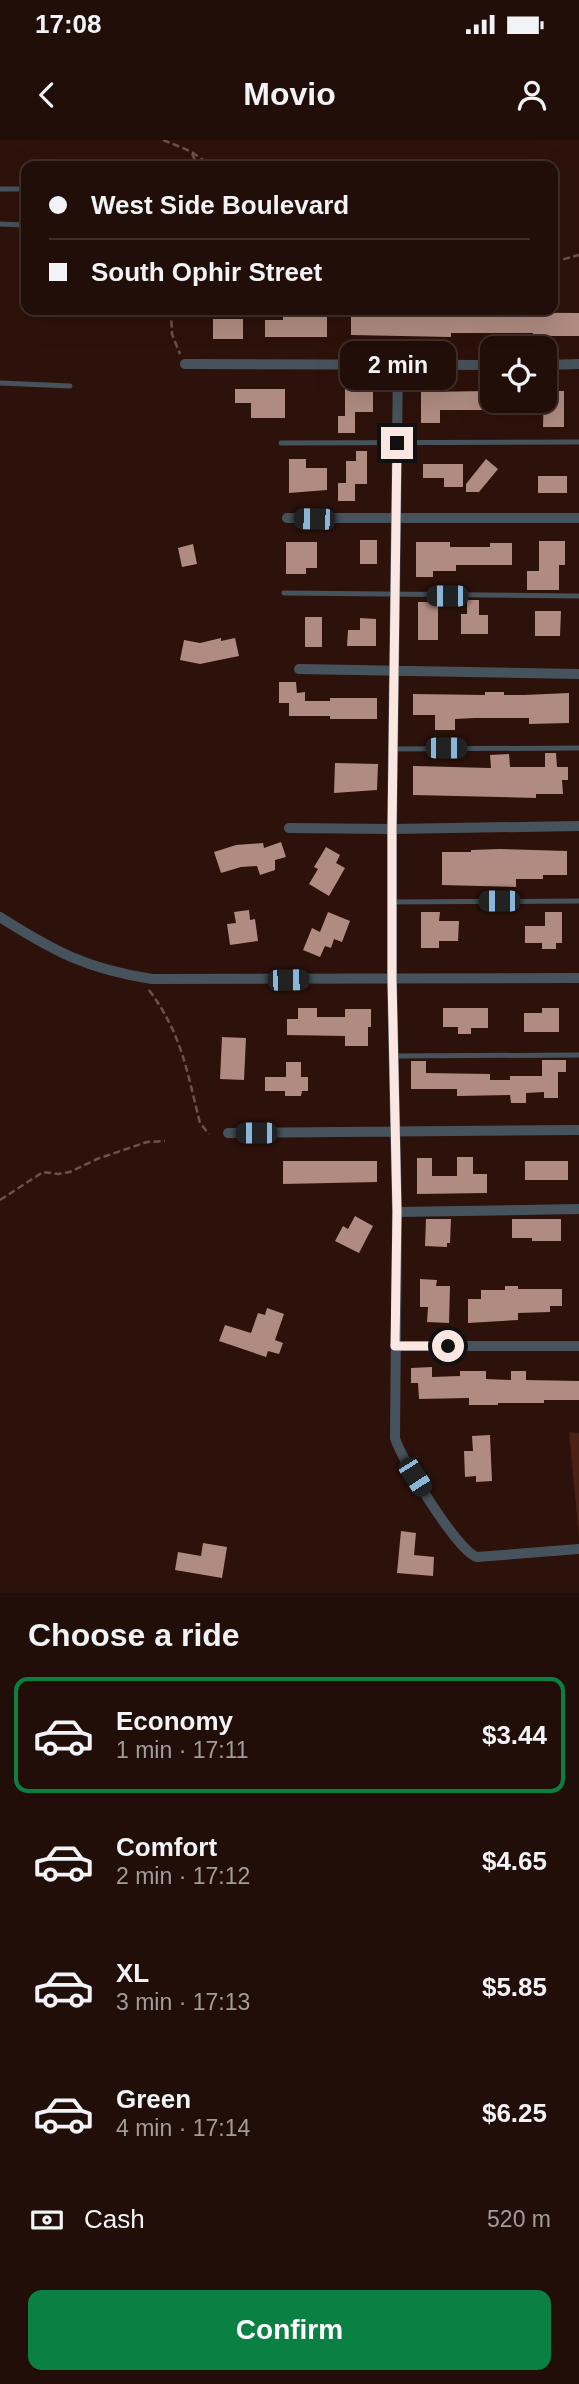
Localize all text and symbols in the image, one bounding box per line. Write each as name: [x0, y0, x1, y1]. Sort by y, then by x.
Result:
text: 17:08: [35, 9, 102, 39]
icon: back: [28, 76, 66, 114]
text: Movio: [243, 76, 336, 112]
icon: person: [513, 76, 551, 114]
text: West Side Boulevard: [91, 190, 349, 220]
text: South Ophir Street: [91, 257, 322, 287]
map controls: [480, 336, 557, 413]
button: locate: [480, 336, 557, 413]
callout: 2 min: [339, 342, 455, 390]
text: 2 min: [368, 352, 428, 378]
route end: [381, 427, 413, 459]
car: [293, 508, 336, 530]
car: [427, 586, 469, 607]
car: [426, 738, 468, 759]
car: [479, 891, 521, 912]
car: [267, 969, 310, 991]
car: [236, 1123, 278, 1144]
route start: [432, 1330, 464, 1362]
car: [395, 1454, 436, 1500]
text: Choose a ride: [28, 1617, 240, 1653]
icon: car: [32, 1704, 95, 1767]
text: Economy: [116, 1706, 233, 1736]
text: $3.44: [482, 1720, 547, 1750]
text: 1 min · 17:11: [116, 1737, 249, 1763]
icon: car: [32, 1830, 95, 1893]
text: Comfort: [116, 1832, 217, 1862]
text: $4.65: [482, 1846, 547, 1876]
text: 2 min · 17:12: [116, 1863, 250, 1889]
icon: car: [32, 1956, 95, 2019]
text: XL: [116, 1958, 149, 1988]
text: $5.85: [482, 1972, 547, 2002]
text: 3 min · 17:13: [116, 1989, 250, 2015]
icon: car: [32, 2082, 95, 2145]
text: Green: [116, 2084, 191, 2114]
text: $6.25: [482, 2098, 547, 2128]
text: 4 min · 17:14: [116, 2115, 250, 2141]
icon: cash: [28, 2201, 66, 2239]
text: Cash: [84, 2204, 145, 2234]
text: 520 m: [487, 2206, 551, 2232]
button: Confirm: [28, 2290, 551, 2370]

